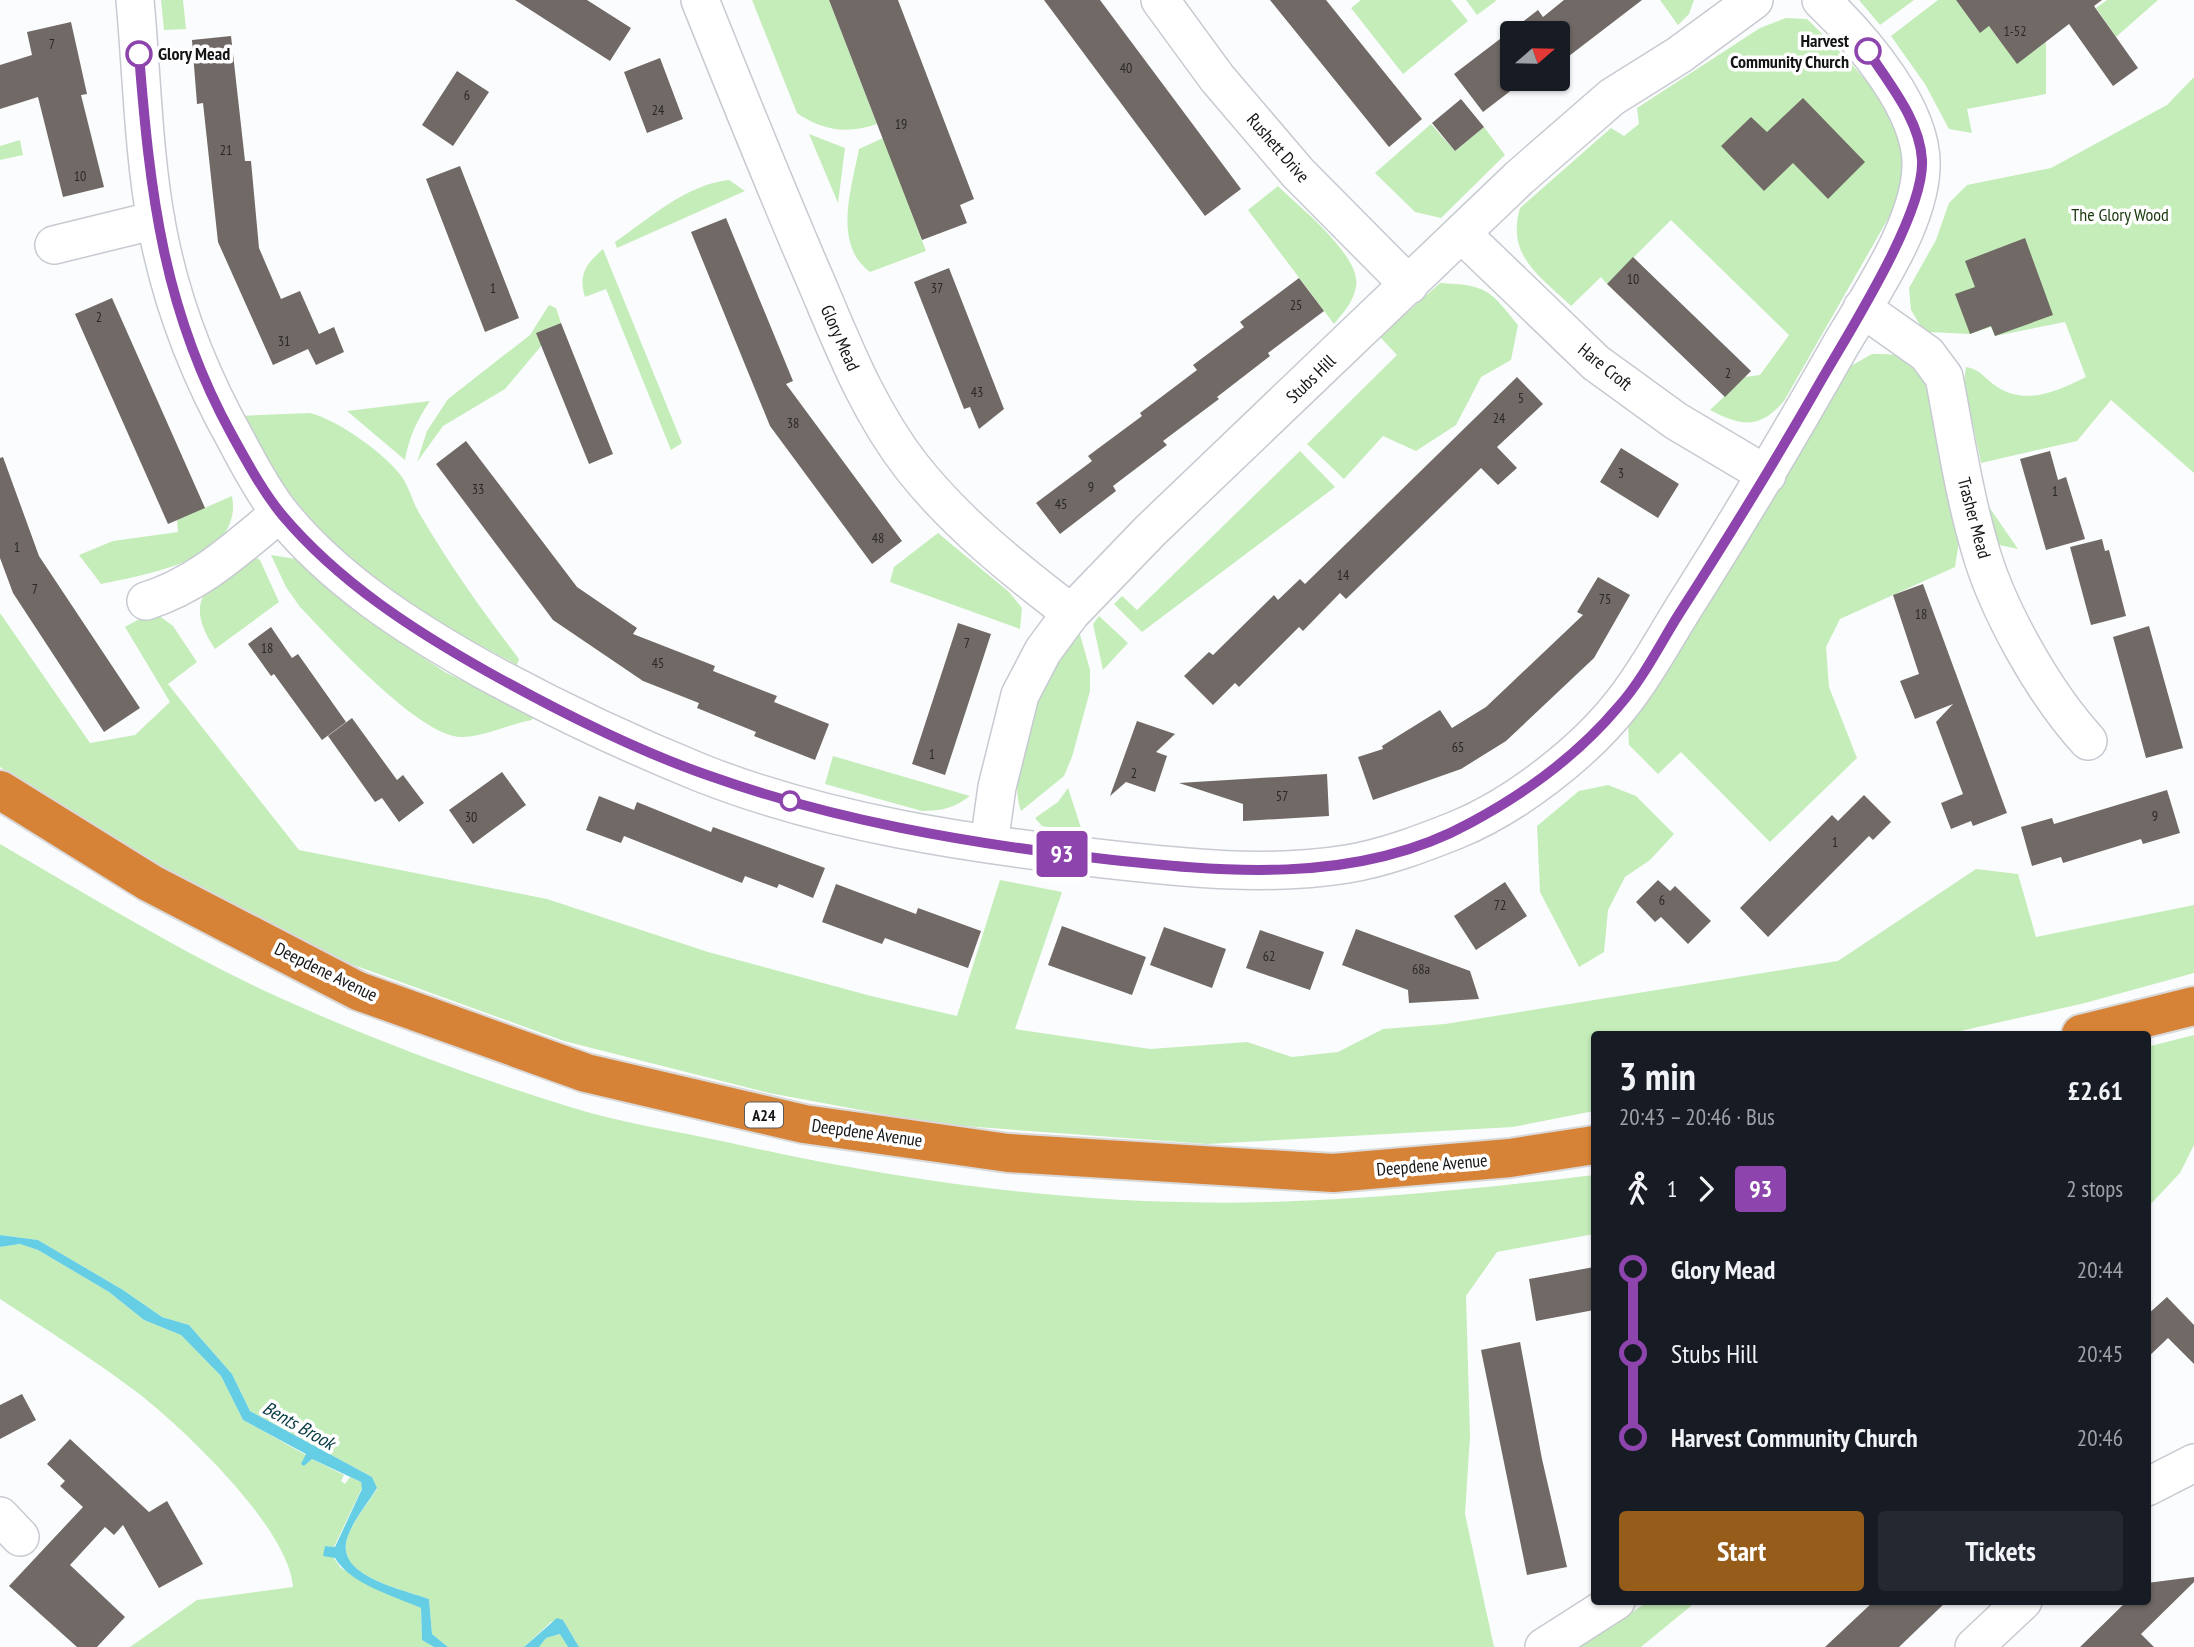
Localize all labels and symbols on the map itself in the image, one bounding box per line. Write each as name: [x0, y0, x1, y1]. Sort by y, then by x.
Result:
north arrow: [1500, 21, 1570, 91]
house number: 1-52: [2004, 22, 2026, 40]
place label: Harvest Community Church: [1730, 29, 1850, 73]
house number: 7: [49, 35, 55, 53]
marker: Harvest Community Church: [1855, 38, 1881, 64]
marker: Glory Mead: [126, 41, 152, 67]
place label: Glory Mead: [158, 42, 230, 65]
house number: 40: [1120, 59, 1132, 77]
house number: 6: [464, 86, 470, 104]
house number: 24: [652, 101, 665, 119]
street label: Rushett Drive: [1242, 108, 1315, 187]
house number: 19: [895, 115, 907, 133]
house number: 21: [220, 141, 232, 159]
house number: 10: [74, 167, 86, 185]
park label: The Glory Wood: [2071, 203, 2169, 226]
house number: 10: [1627, 270, 1639, 288]
house number: 1: [490, 279, 496, 297]
house number: 37: [931, 279, 943, 297]
house number: 25: [1290, 296, 1302, 314]
street label: Glory Mead: [816, 301, 865, 374]
house number: 2: [96, 308, 102, 326]
house number: 31: [278, 332, 290, 350]
street label: Hare Croft: [1574, 338, 1637, 395]
street label: Stubs Hill: [1281, 349, 1341, 408]
house number: 2: [1725, 364, 1731, 382]
house number: 43: [971, 383, 983, 401]
house number: 5: [1518, 389, 1524, 407]
house number: 24: [1493, 409, 1506, 427]
house number: 38: [787, 414, 799, 432]
house number: 3: [1618, 464, 1624, 482]
street label: Trasher Mead: [1953, 475, 1996, 561]
house number: 9: [1088, 478, 1094, 496]
house number: 33: [472, 480, 484, 498]
house number: 1: [2052, 482, 2058, 500]
house number: 45: [1055, 495, 1067, 513]
house number: 48: [872, 529, 884, 547]
house number: 1: [14, 538, 20, 556]
house number: 14: [1337, 566, 1350, 584]
house number: 7: [32, 580, 38, 598]
house number: 75: [1599, 590, 1611, 608]
house number: 18: [1915, 605, 1927, 623]
house number: 7: [964, 634, 970, 652]
house number: 18: [261, 639, 273, 657]
house number: 45: [652, 654, 664, 672]
house number: 65: [1452, 738, 1464, 756]
house number: 1: [929, 745, 935, 763]
house number: 2: [1131, 764, 1137, 782]
house number: 57: [1276, 787, 1288, 805]
unlabelled marker: [780, 791, 800, 811]
house number: 9: [2152, 807, 2158, 825]
house number: 30: [465, 808, 477, 826]
line badge: 93: [1030, 831, 1094, 877]
house number: 1: [1832, 833, 1838, 851]
house number: 6: [1659, 891, 1665, 909]
house number: 72: [1494, 896, 1506, 914]
street label: Deepdene Avenue: [271, 937, 381, 1006]
house number: 62: [1263, 947, 1275, 965]
house number: 68a: [1412, 960, 1430, 978]
road number: A24: [745, 1102, 783, 1128]
street label: Deepdene Avenue: [810, 1113, 924, 1152]
street label: Deepdene Avenue: [1375, 1148, 1488, 1181]
water label: Bents Brook: [259, 1395, 342, 1456]

